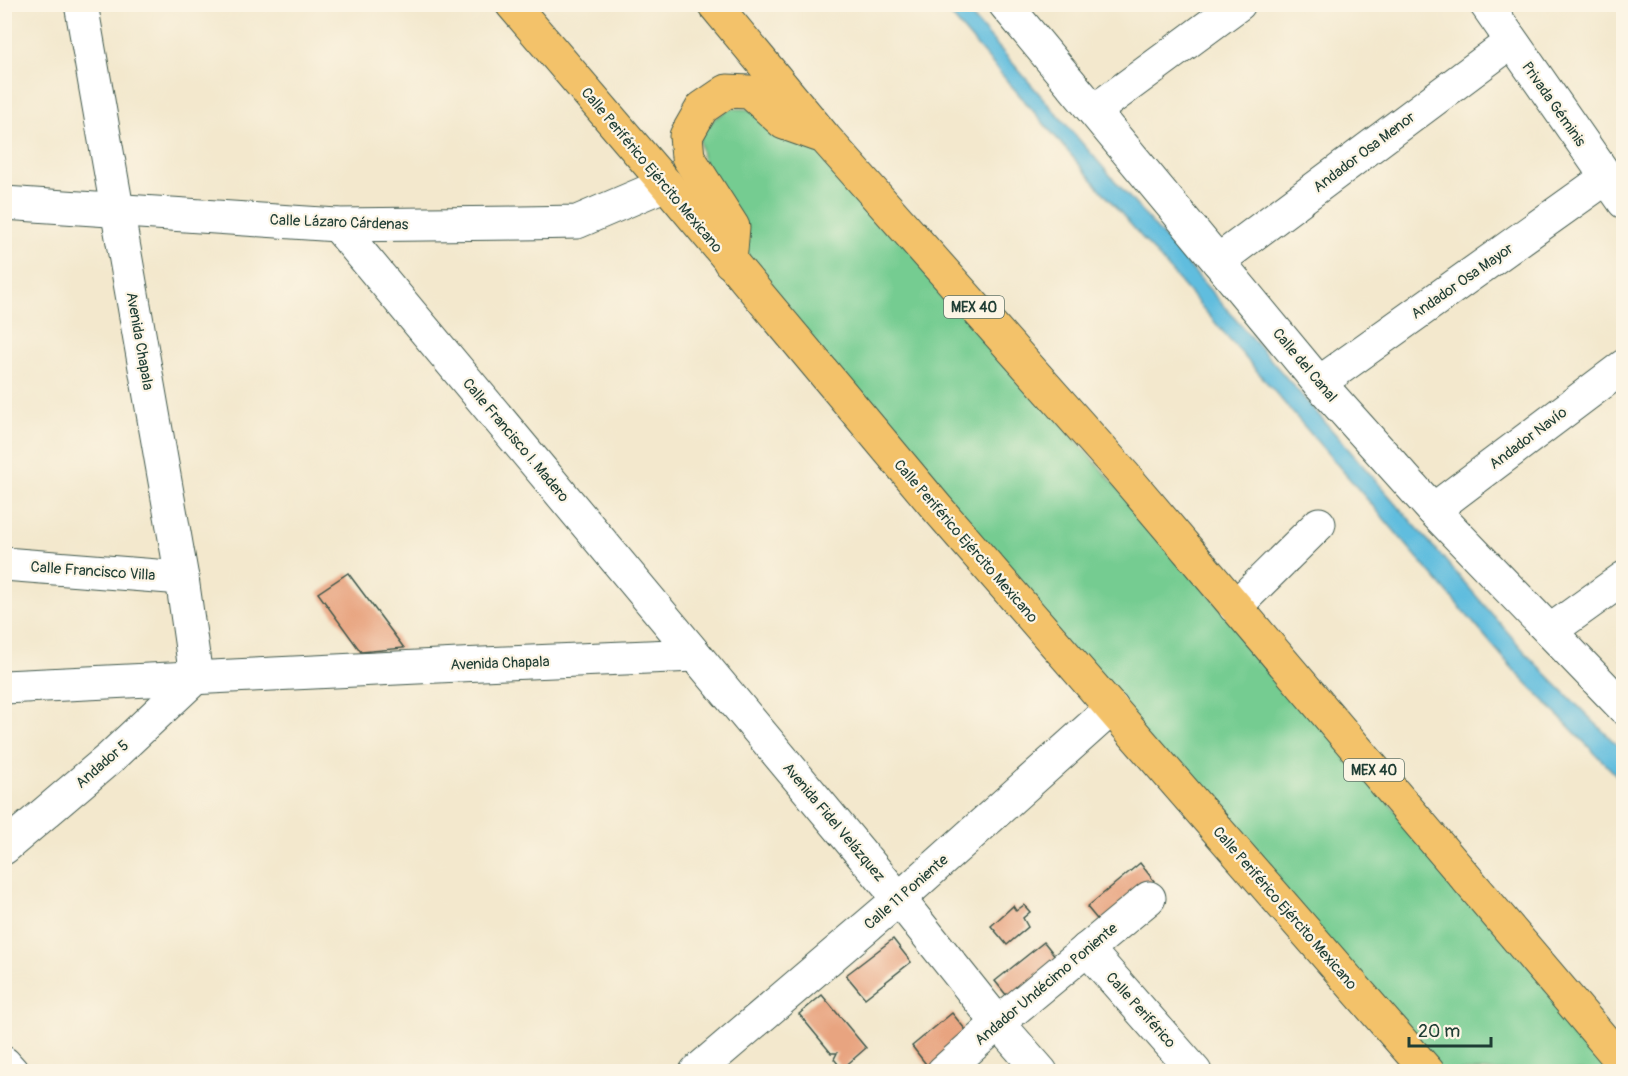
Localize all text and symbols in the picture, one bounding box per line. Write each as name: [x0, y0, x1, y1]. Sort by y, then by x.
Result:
street label: Privada Géminis: [1517, 58, 1590, 151]
street label: Calle Periférico Ejército Mexicano: [577, 84, 726, 257]
street label: Andador Osa Menor: [1310, 107, 1420, 197]
street label: Calle Lázaro Cárdenas: [269, 211, 409, 234]
street label: Andador Osa Mayor: [1408, 239, 1518, 324]
street label: Avenida Chapala: [122, 291, 157, 392]
road number: MEX 40: [944, 296, 1004, 318]
street label: Calle del Canal: [1268, 325, 1341, 406]
street label: Calle Francisco I. Madero: [458, 374, 573, 506]
street label: Andador Navío: [1486, 403, 1571, 474]
street label: Calle Periférico Ejército Mexicano: [889, 456, 1042, 627]
street label: Calle Francisco Villa: [30, 558, 156, 585]
street label: Avenida Chapala: [450, 652, 550, 675]
street label: Andador 5: [72, 736, 133, 793]
street label: Avenida Fidel Velázquez: [778, 759, 889, 886]
road number: MEX 40: [1344, 759, 1404, 781]
street label: Calle Periférico Ejército Mexicano: [1208, 823, 1361, 994]
street label: Calle 11 Poniente: [860, 850, 953, 934]
street label: Andador Undécimo Poniente: [971, 919, 1122, 1050]
street label: Calle Periférico: [1102, 968, 1180, 1052]
scale bar: [1409, 1010, 1492, 1048]
text: 20 m: [1418, 1020, 1460, 1043]

